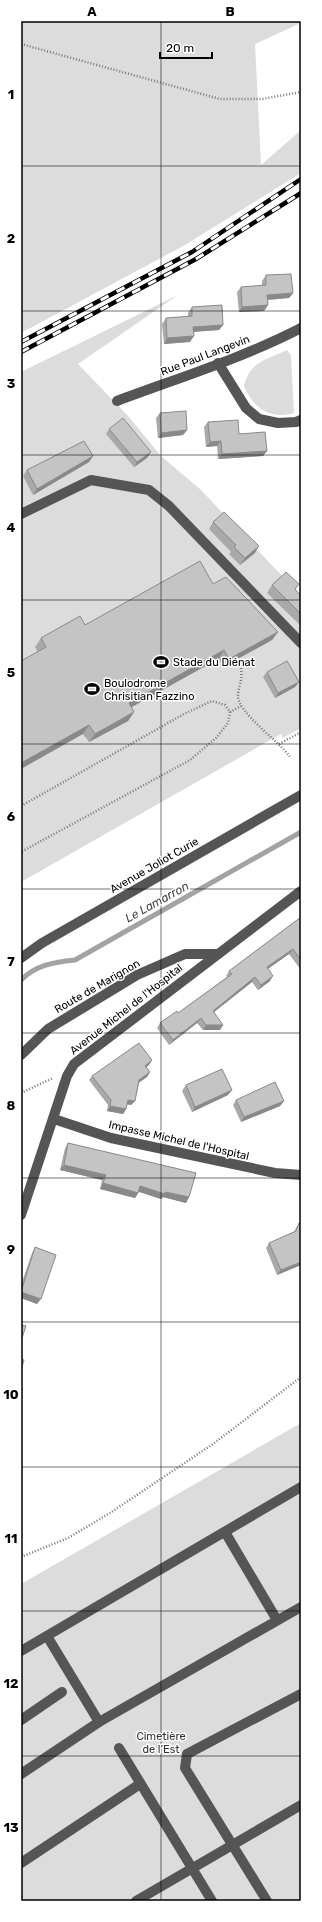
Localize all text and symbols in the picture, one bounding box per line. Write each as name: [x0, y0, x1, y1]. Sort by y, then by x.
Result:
text: A: [87, 4, 97, 19]
text: B: [225, 4, 235, 19]
scale bar: [160, 34, 212, 60]
text: 20 m: [166, 41, 194, 55]
text: 1: [8, 87, 14, 102]
text: 2: [7, 231, 15, 246]
street label: Rue Paul Langevin: [159, 332, 252, 378]
text: 3: [7, 376, 16, 391]
text: 4: [7, 520, 16, 535]
sports icon: Stade du Diénat: [152, 653, 170, 671]
place label: Stade du Diénat: [173, 656, 256, 669]
text: 5: [7, 665, 15, 680]
place label: Boulodrome Chrisitian Fazzino: [104, 677, 195, 703]
sports icon: Boulodrome Chrisitian Fazzino: [83, 680, 101, 698]
text: 6: [7, 809, 16, 824]
street label: Avenue Joliot Curie: [108, 835, 201, 896]
water label: Le Lamarron: [123, 879, 191, 925]
text: 7: [7, 954, 15, 969]
street label: Route de Marignon: [52, 957, 142, 1016]
street label: Avenue Michel de l'Hospital: [67, 961, 185, 1057]
text: 8: [7, 1098, 16, 1113]
street label: Impasse Michel de l'Hospital: [107, 1118, 250, 1163]
text: 9: [7, 1242, 15, 1257]
text: 10: [3, 1387, 19, 1402]
text: 11: [5, 1531, 17, 1546]
text: 12: [4, 1676, 18, 1691]
park label: Cimetière de l’Est: [136, 1730, 186, 1756]
text: 13: [3, 1820, 19, 1835]

